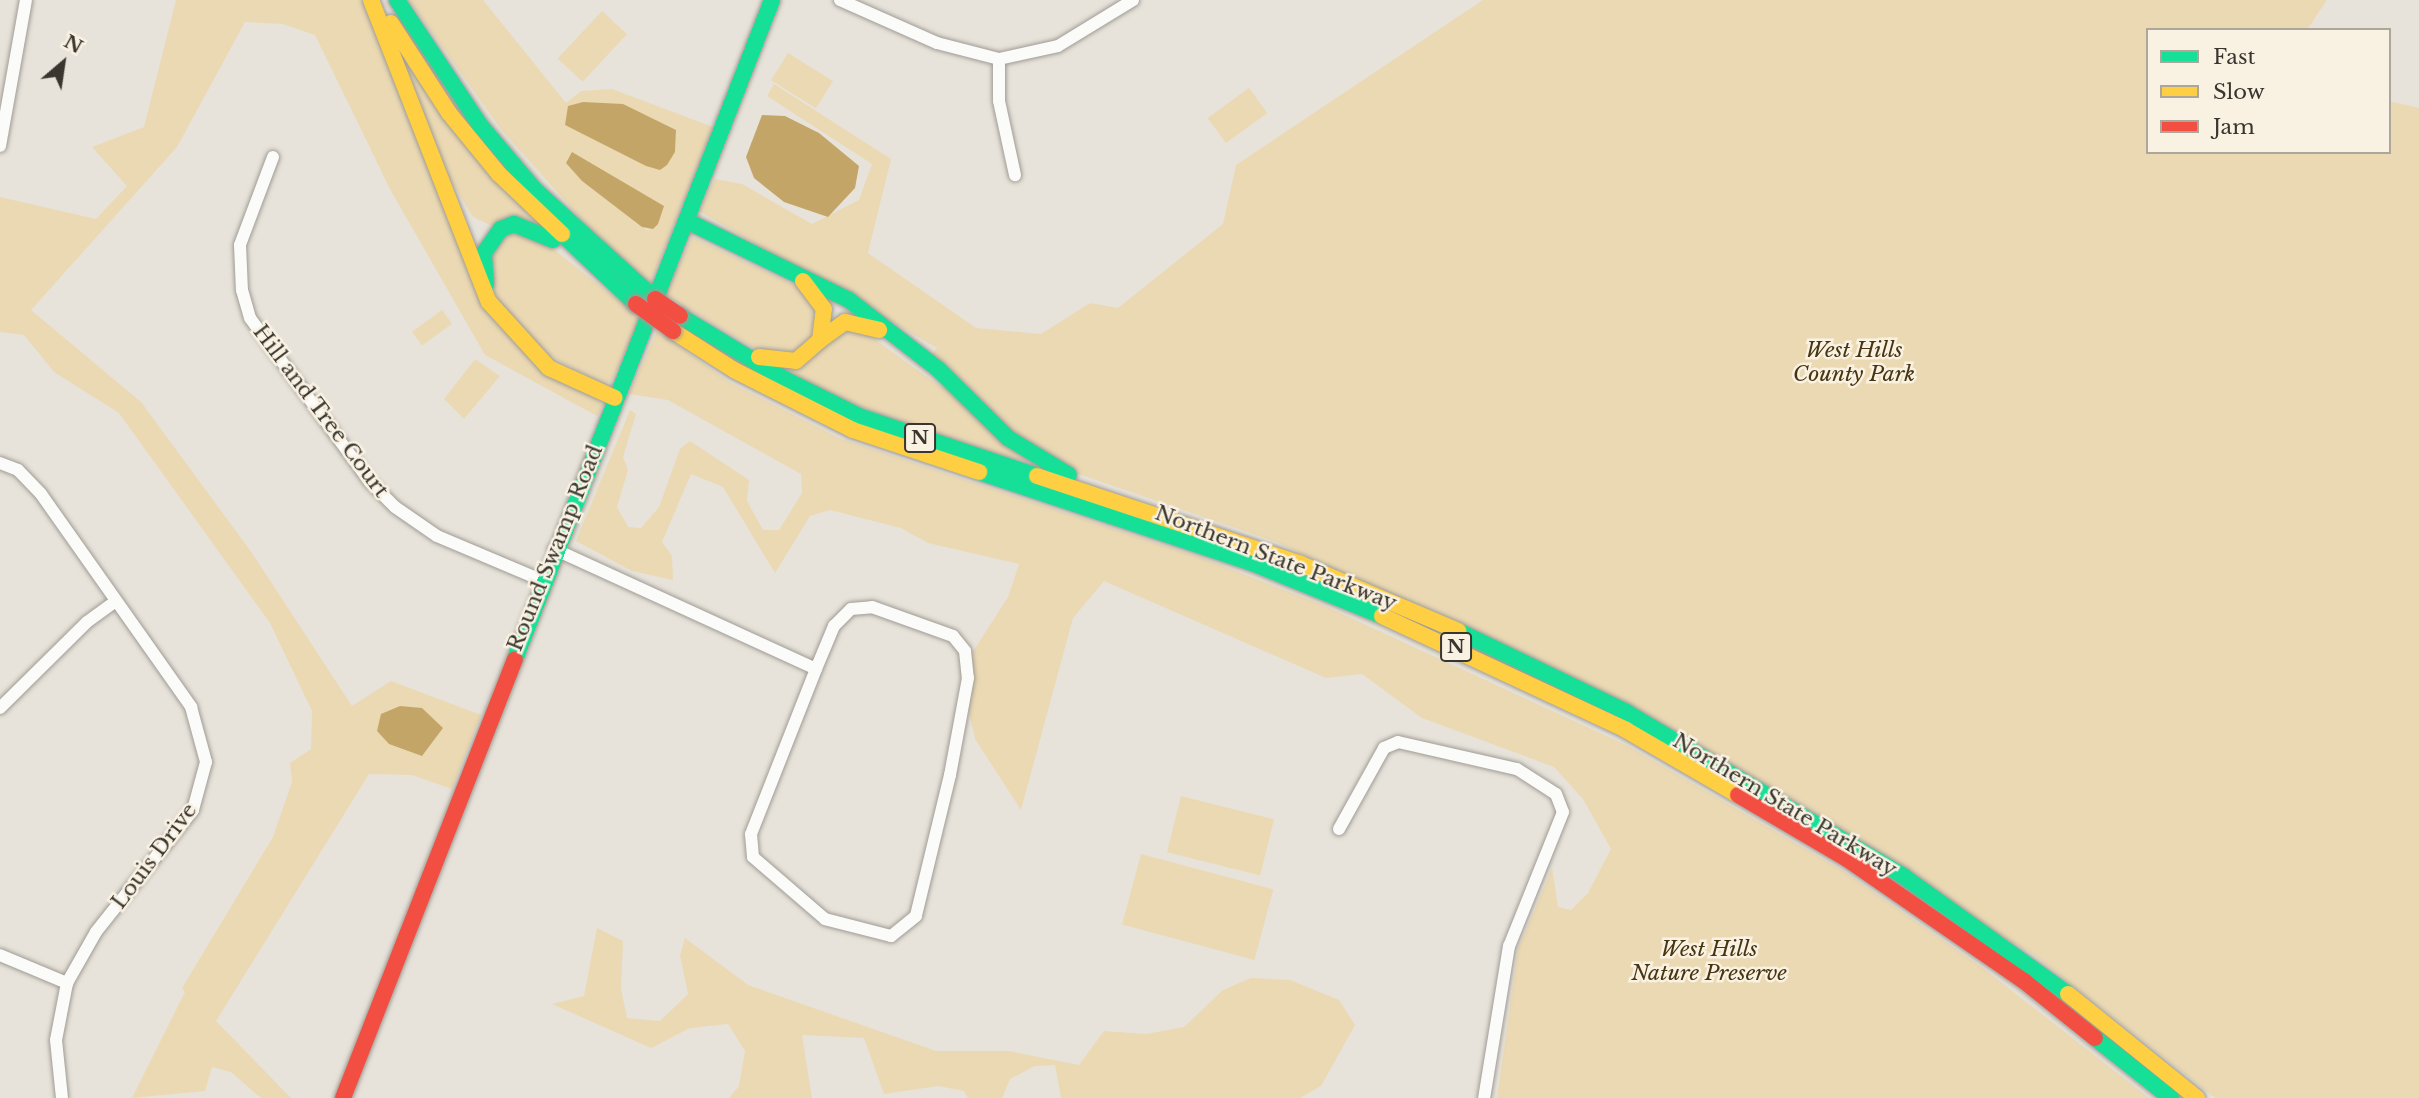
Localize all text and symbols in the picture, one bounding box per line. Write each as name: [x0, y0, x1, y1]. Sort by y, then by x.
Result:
north arrow: [28, 28, 98, 98]
legend: [2146, 28, 2391, 154]
text: N: [60, 30, 87, 59]
text: Fast: [2213, 44, 2255, 70]
text: Slow: [2213, 79, 2265, 105]
text: Jam: [2213, 114, 2255, 140]
street label: Hill and Tree Court: [248, 319, 394, 503]
park label: West Hills County Park: [1793, 337, 1915, 387]
road number: N: [902, 422, 937, 453]
street label: Round Swamp Road: [502, 441, 608, 655]
street label: Northern State Parkway: [1152, 500, 1400, 616]
road number: N: [1438, 632, 1474, 662]
street label: Northern State Parkway: [1668, 728, 1902, 882]
street label: Louis Drive: [106, 798, 202, 914]
park label: West Hills Nature Preserve: [1631, 936, 1787, 986]

